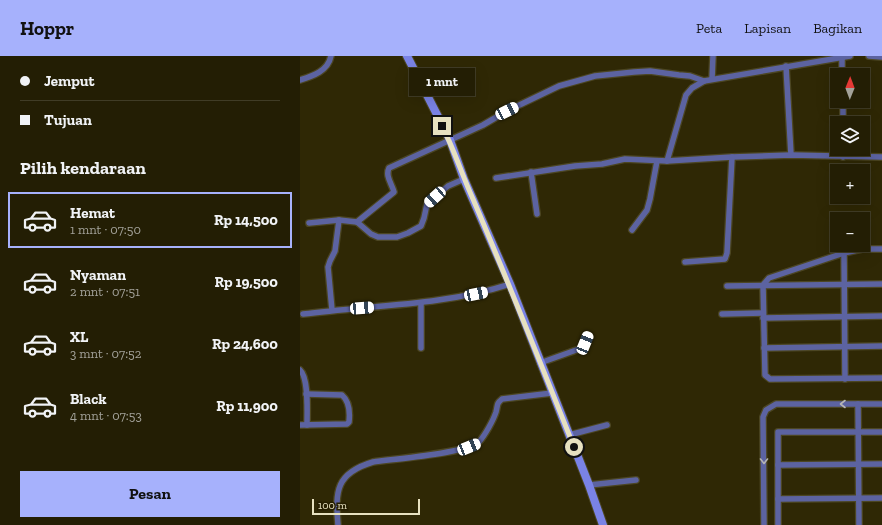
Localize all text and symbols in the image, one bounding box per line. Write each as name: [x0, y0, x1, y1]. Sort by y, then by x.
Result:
text: Hoppr: [20, 17, 74, 40]
text: Peta: [696, 20, 722, 37]
text: Lapisan: [744, 20, 791, 37]
text: Bagikan: [813, 20, 862, 37]
callout: 1 mnt: [409, 68, 475, 96]
north arrow: [830, 68, 870, 108]
map controls: [830, 68, 870, 252]
text: Jemput: [44, 72, 95, 90]
text: 1 mnt: [426, 74, 458, 89]
car: [494, 100, 520, 122]
text: Tujuan: [44, 111, 92, 129]
button: layers: [830, 116, 870, 156]
route end: [433, 117, 451, 135]
text: Pilih kendaraan: [20, 157, 146, 179]
button: +: [830, 164, 870, 204]
car: [422, 185, 448, 209]
icon: car: [22, 202, 58, 238]
text: Hemat: [70, 204, 115, 222]
text: Rp 14,500: [214, 211, 278, 229]
button: −: [830, 212, 870, 252]
text: 1 mnt · 07:50: [70, 222, 141, 237]
icon: car: [22, 264, 58, 300]
text: Nyaman: [70, 266, 126, 284]
text: Rp 19,500: [215, 273, 278, 291]
text: 2 mnt · 07:51: [70, 284, 140, 299]
car: [463, 286, 489, 302]
car: [350, 301, 374, 315]
icon: car: [22, 326, 58, 362]
text: XL: [70, 328, 88, 346]
car: [575, 330, 595, 356]
text: Rp 24,600: [212, 335, 278, 353]
text: 3 mnt · 07:52: [70, 346, 141, 361]
icon: car: [22, 388, 58, 424]
text: Black: [70, 390, 107, 408]
text: Rp 11,900: [216, 397, 278, 415]
one-way arrow: [840, 400, 846, 408]
text: 4 mnt · 07:53: [70, 408, 142, 423]
car: [456, 437, 482, 457]
route start: [565, 438, 583, 456]
one-way arrow: [760, 458, 768, 464]
button: Pesan: [20, 471, 280, 517]
scale bar: [312, 497, 420, 516]
text: 100 m: [318, 499, 347, 512]

